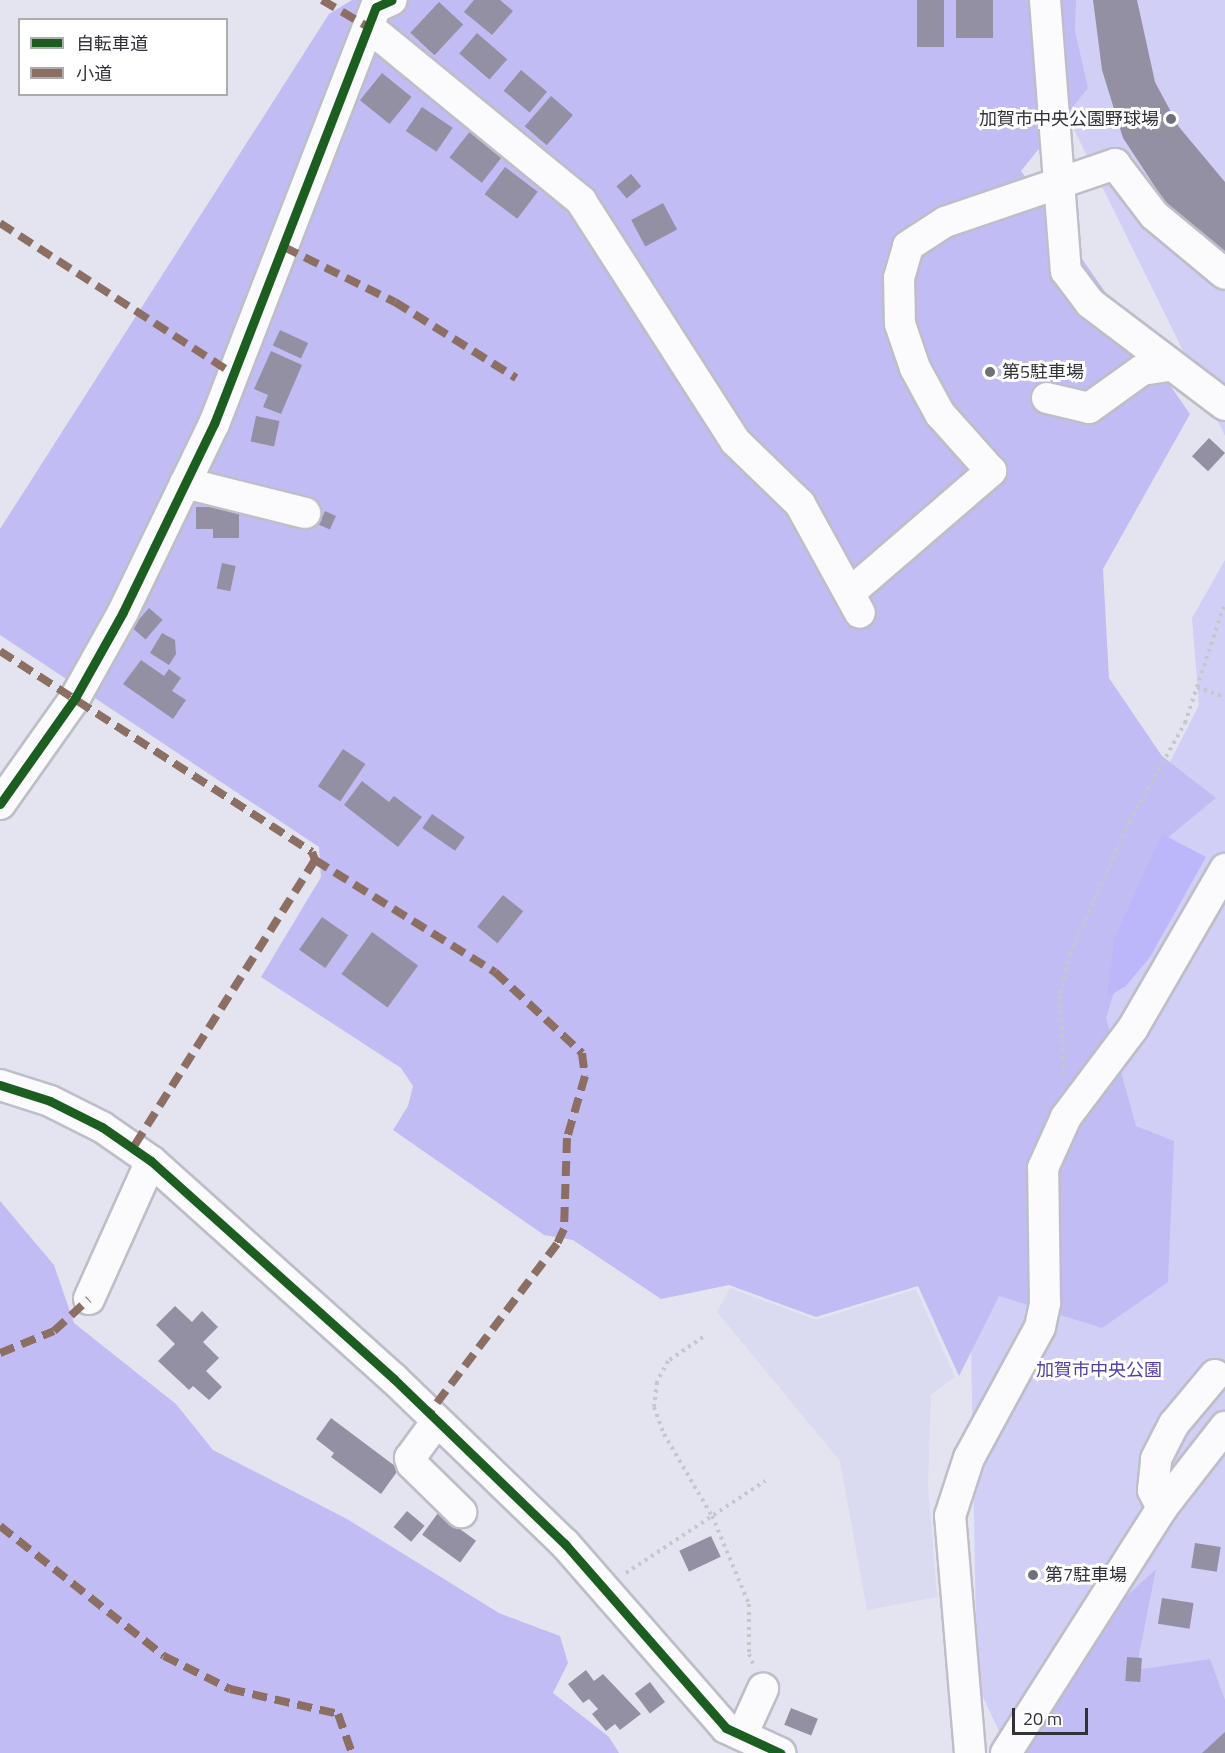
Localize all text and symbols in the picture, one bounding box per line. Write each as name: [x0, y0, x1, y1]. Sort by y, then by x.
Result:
legend: [18, 18, 228, 96]
text: 自転車道: [76, 30, 148, 57]
text: 小道: [76, 60, 112, 87]
place label: 加賀市中央公園野球場: [979, 108, 1159, 130]
marker: 加賀市中央公園野球場: [1164, 112, 1178, 126]
place label: 第5駐車場: [1002, 361, 1084, 383]
marker: 第5駐車場: [983, 365, 997, 379]
park label: 加賀市中央公園: [1036, 1359, 1162, 1381]
place label: 第7駐車場: [1045, 1564, 1127, 1586]
marker: 第7駐車場: [1026, 1568, 1040, 1582]
scale bar: [1015, 1696, 1092, 1734]
text: 20 m: [1023, 1705, 1062, 1732]

